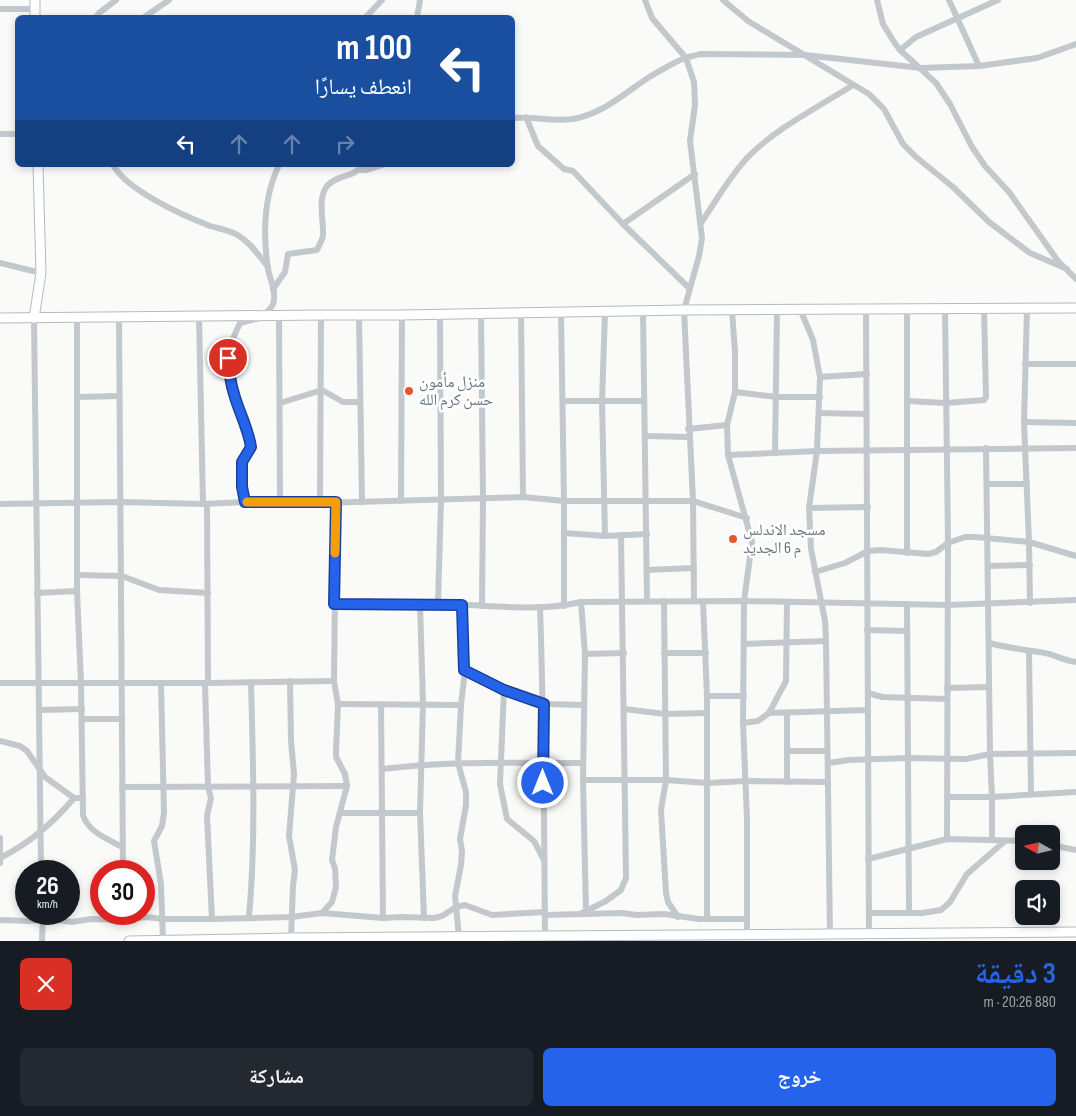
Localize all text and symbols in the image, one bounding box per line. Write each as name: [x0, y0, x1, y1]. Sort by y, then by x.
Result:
text: 100 m: [336, 27, 412, 70]
icon: left: [430, 35, 495, 100]
text: انعطف يسارًا: [315, 74, 412, 101]
icon: left: [172, 130, 200, 158]
icon: ahead: [225, 130, 253, 158]
icon: ahead: [278, 130, 306, 158]
icon: right: [331, 130, 359, 158]
pin: [207, 337, 249, 379]
icon: arrive: [214, 344, 242, 372]
place label: منزل مأمون حسن كرم الله: [419, 372, 494, 410]
marker: منزل مأمون حسن كرم الله: [403, 385, 415, 397]
place label: مسجد الاندلس م 6 الجديد: [743, 521, 825, 558]
marker: مسجد الاندلس م 6 الجديد: [727, 533, 739, 545]
position arrow: [516, 756, 568, 808]
north arrow: [1015, 825, 1060, 870]
map controls: [1015, 825, 1060, 925]
speed limit sign: 30: [90, 860, 155, 925]
text: 26: [36, 871, 59, 902]
button: sound: [1015, 880, 1060, 925]
text: km/h: [37, 897, 58, 912]
text: 3 دقيقة: [975, 956, 1056, 992]
button: close: [20, 958, 72, 1010]
text: 880 m · 20:26: [984, 993, 1056, 1012]
button: مشاركة: [20, 1048, 533, 1106]
button: خروج: [543, 1048, 1056, 1106]

